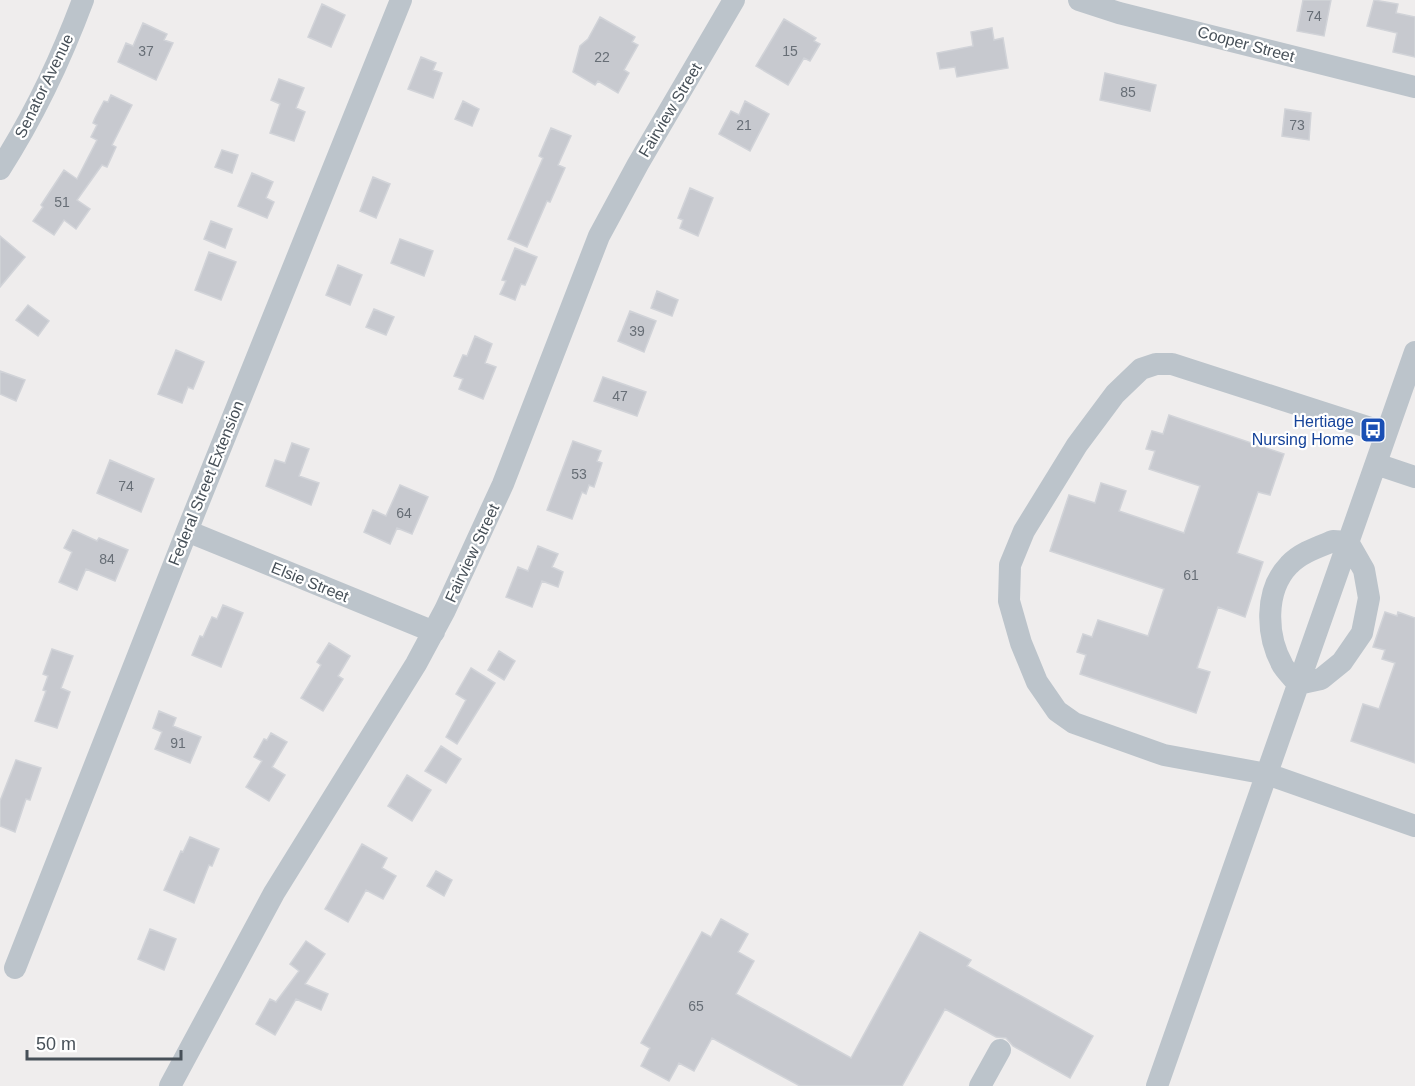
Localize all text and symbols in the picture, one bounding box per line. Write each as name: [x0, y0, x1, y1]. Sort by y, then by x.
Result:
house number: 74: [1306, 8, 1322, 24]
street label: Cooper Street: [1196, 23, 1297, 65]
street label: Senator Avenue: [11, 31, 77, 141]
house number: 37: [138, 43, 154, 59]
house number: 15: [782, 43, 798, 59]
house number: 22: [594, 49, 610, 65]
street label: Fairview Street: [635, 59, 705, 160]
house number: 85: [1120, 84, 1136, 100]
house number: 21: [736, 117, 752, 133]
house number: 73: [1289, 117, 1305, 133]
house number: 51: [54, 194, 70, 210]
house number: 39: [629, 323, 645, 339]
house number: 47: [612, 388, 628, 404]
street label: Federal Street Extension: [165, 398, 247, 568]
place label: Hertiage Nursing Home: [1252, 413, 1354, 448]
bus stop icon: Hertiage Nursing Home: [1358, 415, 1388, 445]
house number: 53: [571, 466, 587, 482]
house number: 74: [118, 478, 134, 494]
street label: Fairview Street: [442, 501, 502, 605]
house number: 64: [396, 505, 412, 521]
house number: 84: [99, 551, 115, 567]
street label: Elsie Street: [269, 559, 352, 605]
house number: 61: [1183, 567, 1199, 583]
house number: 91: [170, 735, 186, 751]
house number: 65: [688, 998, 704, 1014]
scale bar: [27, 1023, 182, 1061]
text: 50 m: [36, 1034, 76, 1054]

